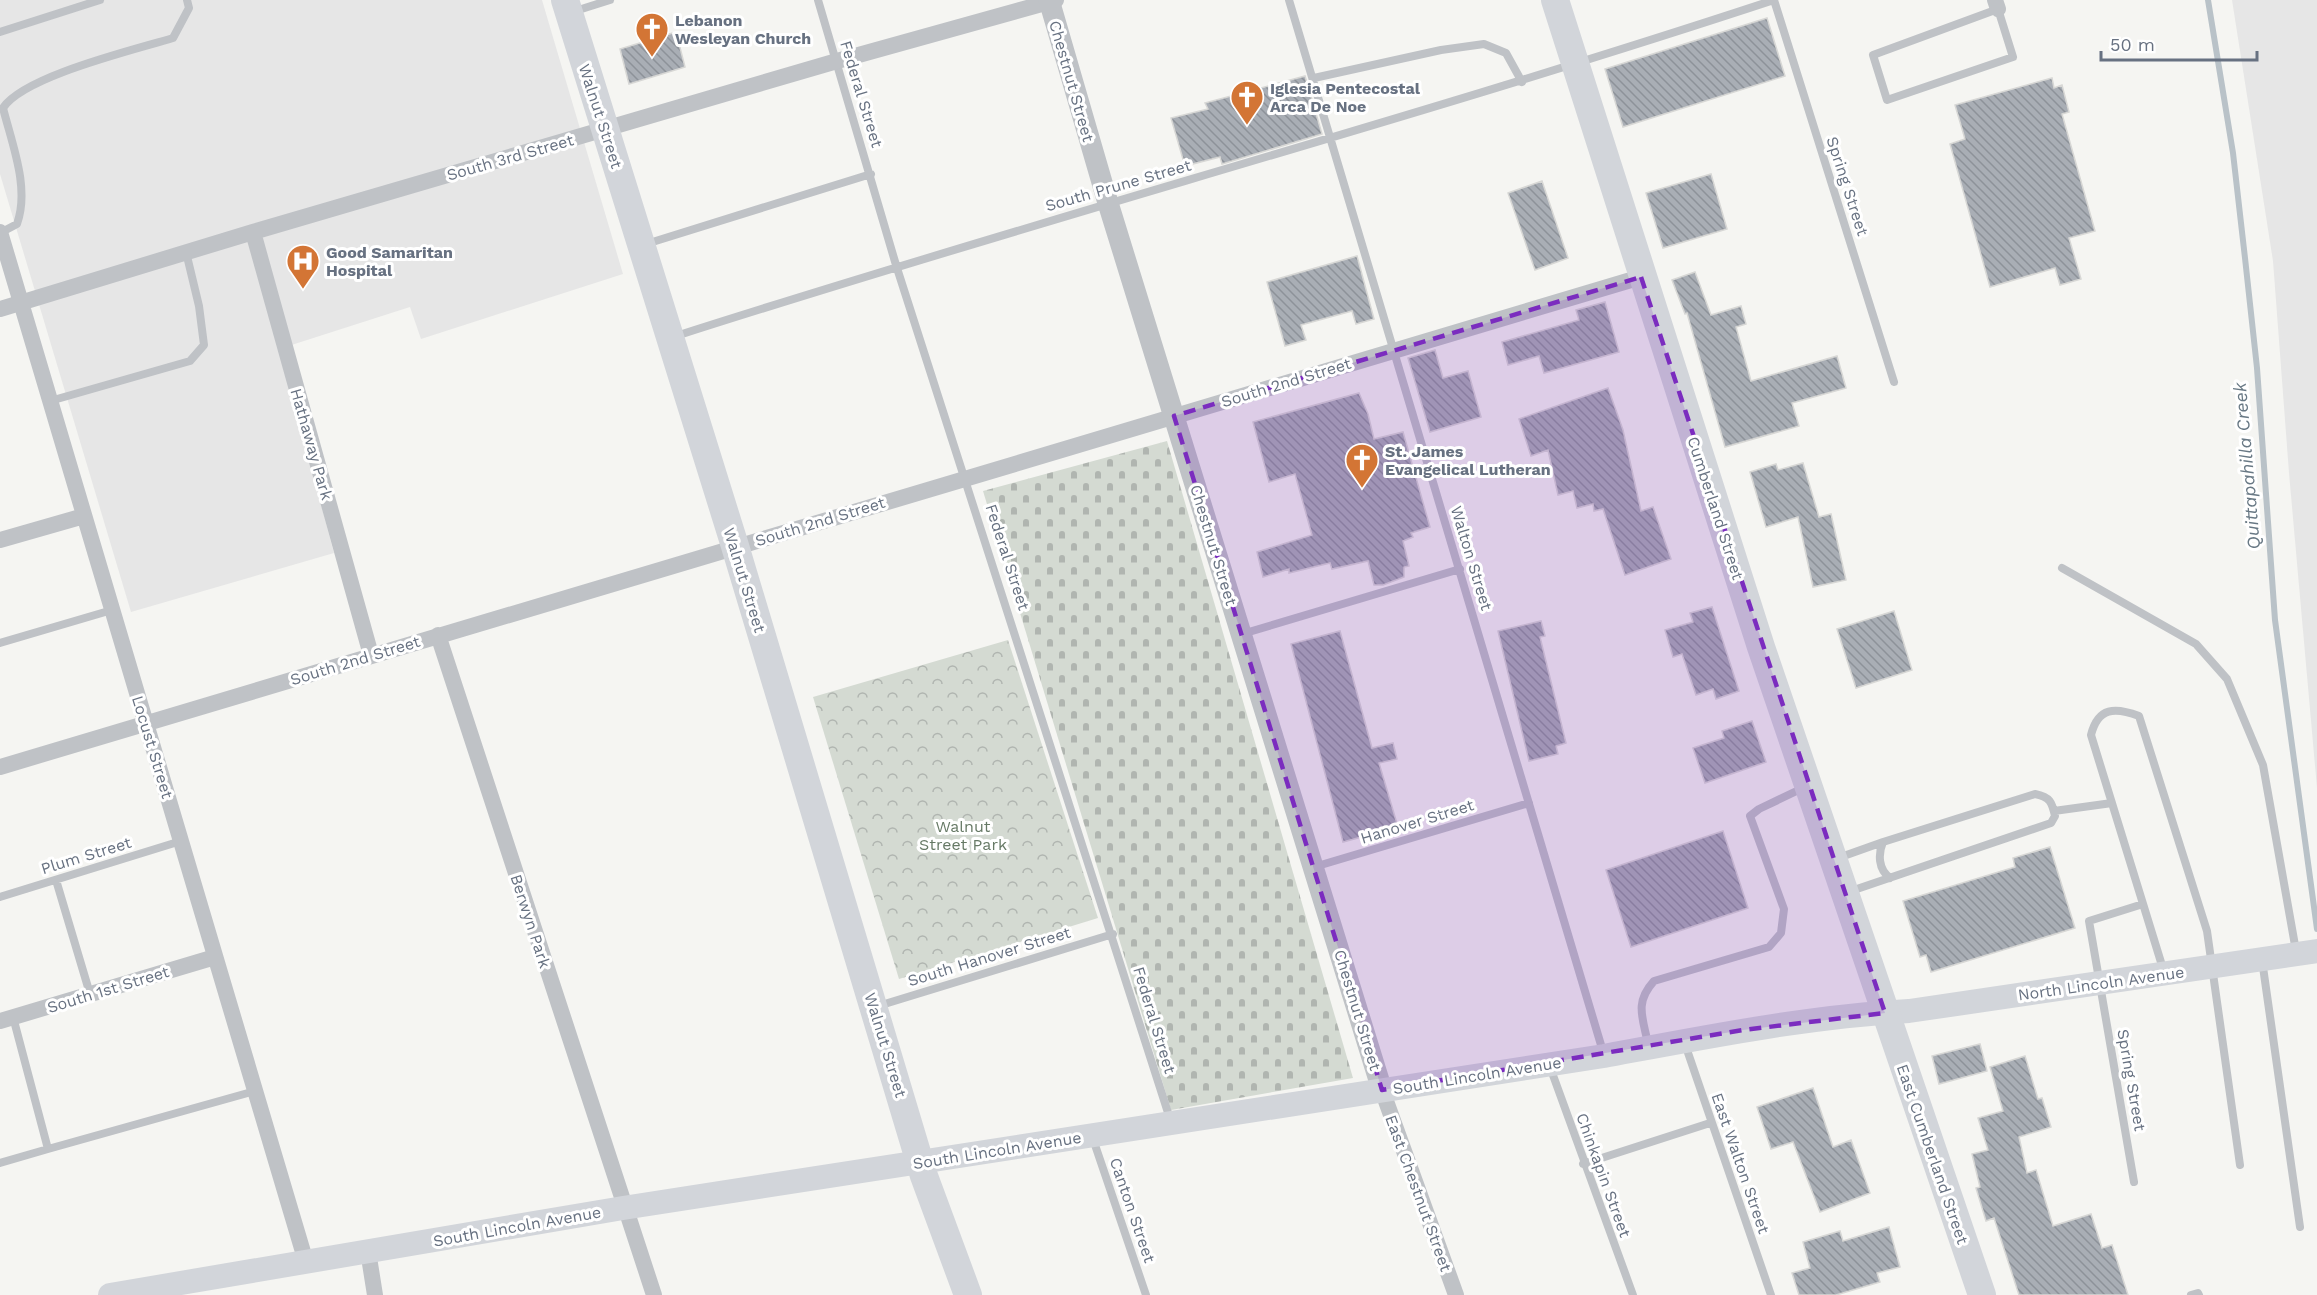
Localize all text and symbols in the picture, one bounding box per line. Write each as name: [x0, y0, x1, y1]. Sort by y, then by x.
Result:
church icon: Lebanon Wesleyan Church: [634, 11, 670, 58]
place label: Lebanon Wesleyan Church: [675, 11, 811, 48]
street label: Chestnut Street: [1045, 18, 1098, 144]
scale bar: [2101, 24, 2257, 62]
text: 50 m: [2110, 34, 2155, 55]
street label: Federal Street: [836, 38, 887, 150]
street label: Walnut Street: [575, 61, 626, 171]
church icon: Iglesia Pentecostal Arca De Noe: [1229, 79, 1265, 126]
place label: Iglesia Pentecostal Arca De Noe: [1270, 79, 1421, 116]
street label: South 3rd Street: [445, 130, 576, 185]
street label: Spring Street: [1823, 134, 1873, 238]
street label: South Prune Street: [1043, 155, 1193, 215]
hospital icon: Good Samaritan Hospital: [285, 243, 321, 290]
place label: Good Samaritan Hospital: [326, 243, 453, 280]
street label: South 2nd Street: [1219, 354, 1354, 411]
water label: Quittapahilla Creek: [2229, 380, 2264, 550]
street label: Hathaway Park: [286, 386, 337, 502]
street label: Cumberland Street: [1683, 434, 1748, 582]
church icon: St. James Evangelical Lutheran: [1344, 442, 1380, 489]
place label: St. James Evangelical Lutheran: [1385, 442, 1551, 479]
street label: Chestnut Street: [1186, 482, 1241, 608]
street label: South 2nd Street: [753, 493, 888, 550]
street label: Federal Street: [981, 502, 1034, 613]
street label: Walton Street: [1447, 504, 1497, 613]
street label: Walnut Street: [720, 525, 770, 635]
street label: South 2nd Street: [288, 632, 423, 689]
street label: Locust Street: [128, 693, 177, 801]
street label: Hanover Street: [1358, 795, 1476, 848]
park label: Walnut Street Park: [919, 817, 1007, 854]
street label: Plum Street: [39, 833, 134, 878]
street label: Berwyn Park: [506, 872, 555, 971]
street label: South Hanover Street: [905, 923, 1073, 990]
street label: Chestnut Street: [1330, 947, 1385, 1073]
street label: South 1st Street: [45, 962, 172, 1017]
street label: North Lincoln Avenue: [2017, 962, 2185, 1005]
street label: Federal Street: [1129, 964, 1180, 1076]
street label: Walnut Street: [861, 990, 911, 1100]
street label: Spring Street: [2113, 1028, 2150, 1133]
street label: South Lincoln Avenue: [1391, 1053, 1563, 1098]
street label: East Cumberland Street: [1893, 1062, 1972, 1247]
street label: East Walton Street: [1708, 1090, 1774, 1236]
street label: Chinkapin Street: [1572, 1110, 1635, 1240]
street label: East Chestnut Street: [1381, 1112, 1456, 1274]
street label: South Lincoln Avenue: [911, 1128, 1083, 1173]
street label: Canton Street: [1106, 1155, 1159, 1265]
street label: South Lincoln Avenue: [432, 1202, 603, 1251]

